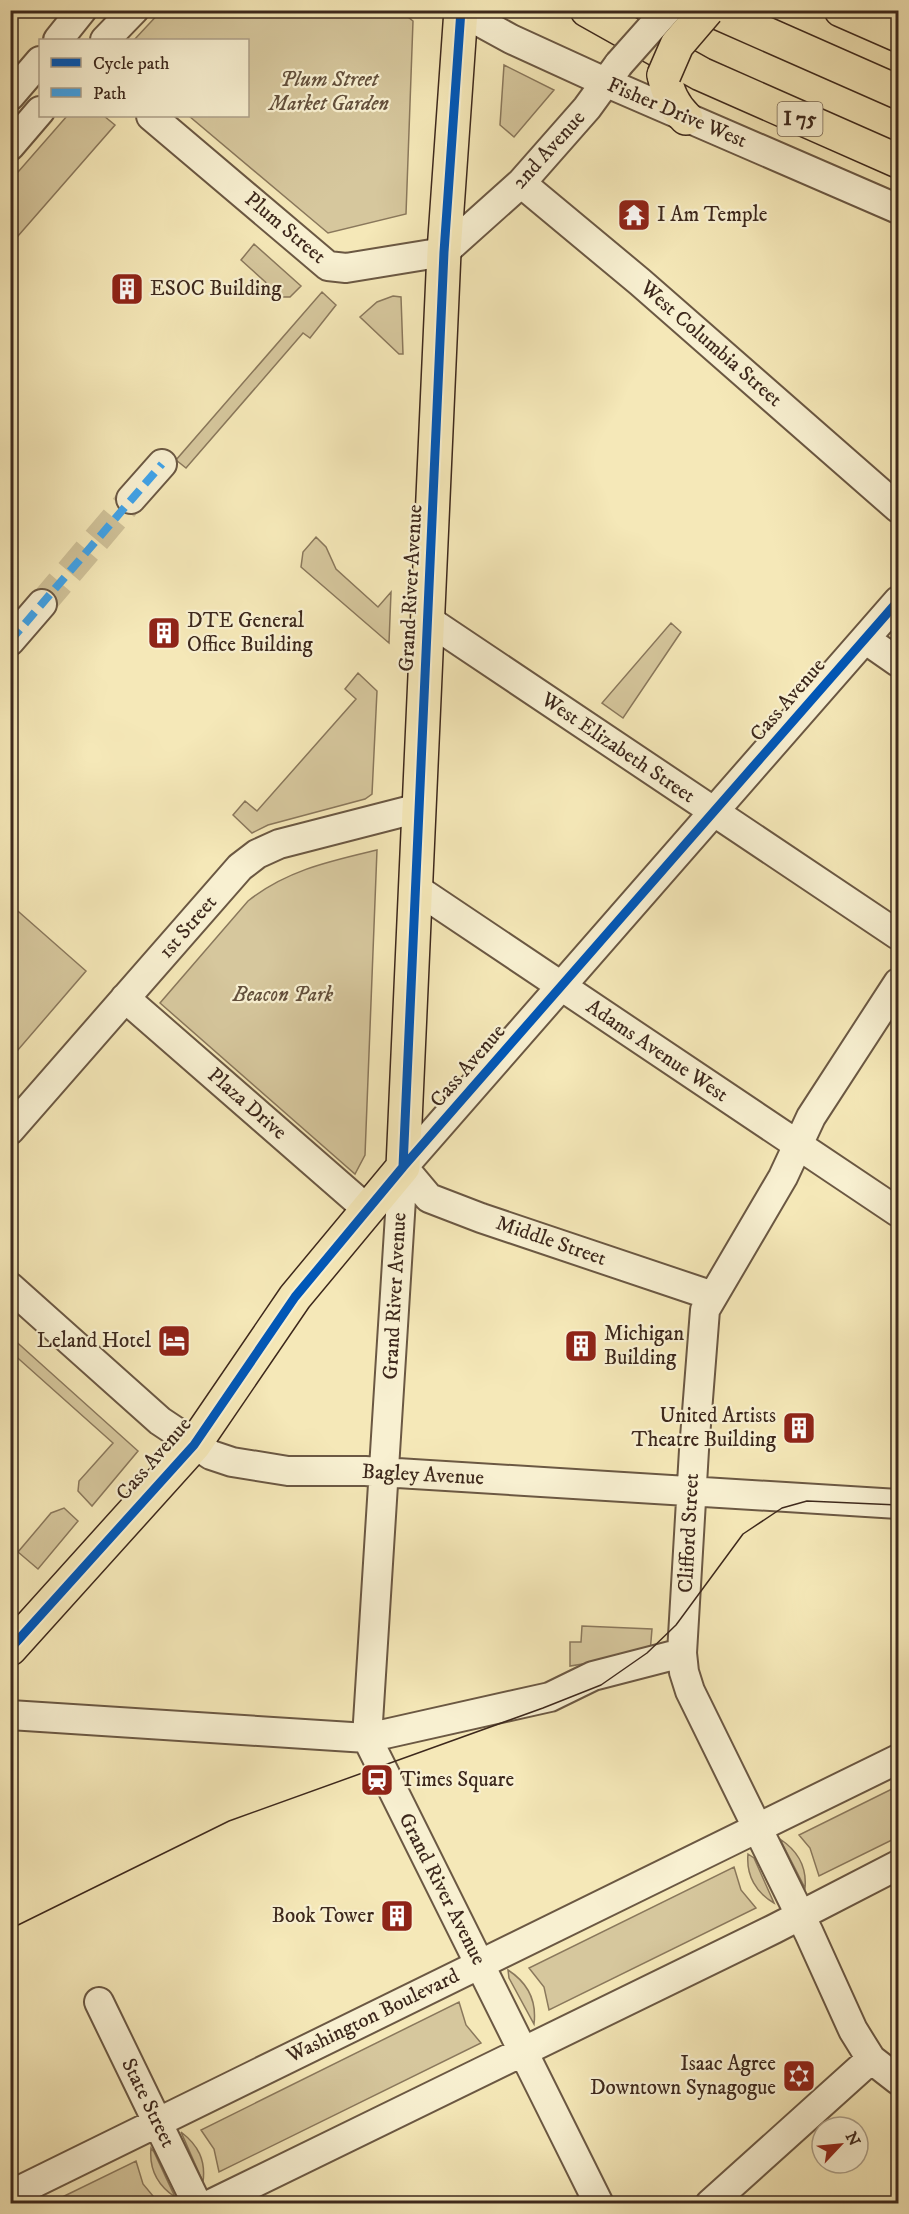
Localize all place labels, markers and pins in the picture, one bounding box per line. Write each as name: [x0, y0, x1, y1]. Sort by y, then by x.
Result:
temple icon: I Am Temple: [616, 197, 652, 233]
place label: I Am Temple: [657, 202, 768, 228]
building icon: ESOC Building: [109, 271, 145, 307]
place label: ESOC Building: [150, 276, 282, 302]
place label: DTE General Office Building: [187, 608, 314, 658]
building icon: DTE General Office Building: [146, 615, 182, 651]
place label: Michigan Building: [604, 1321, 684, 1371]
hotel icon: Leland Hotel: [156, 1323, 192, 1359]
place label: Leland Hotel: [37, 1328, 152, 1354]
building icon: Michigan Building: [563, 1328, 599, 1364]
place label: United Artists Theatre Building: [632, 1403, 777, 1453]
building icon: United Artists Theatre Building: [781, 1410, 817, 1446]
station icon: Times Square: [359, 1762, 395, 1798]
place label: Times Square: [400, 1767, 514, 1793]
building icon: Book Tower: [379, 1898, 415, 1934]
place label: Book Tower: [272, 1903, 374, 1929]
place label: Isaac Agree Downtown Synagogue: [590, 2051, 776, 2101]
synagogue icon: Isaac Agree Downtown Synagogue: [781, 2058, 817, 2094]

